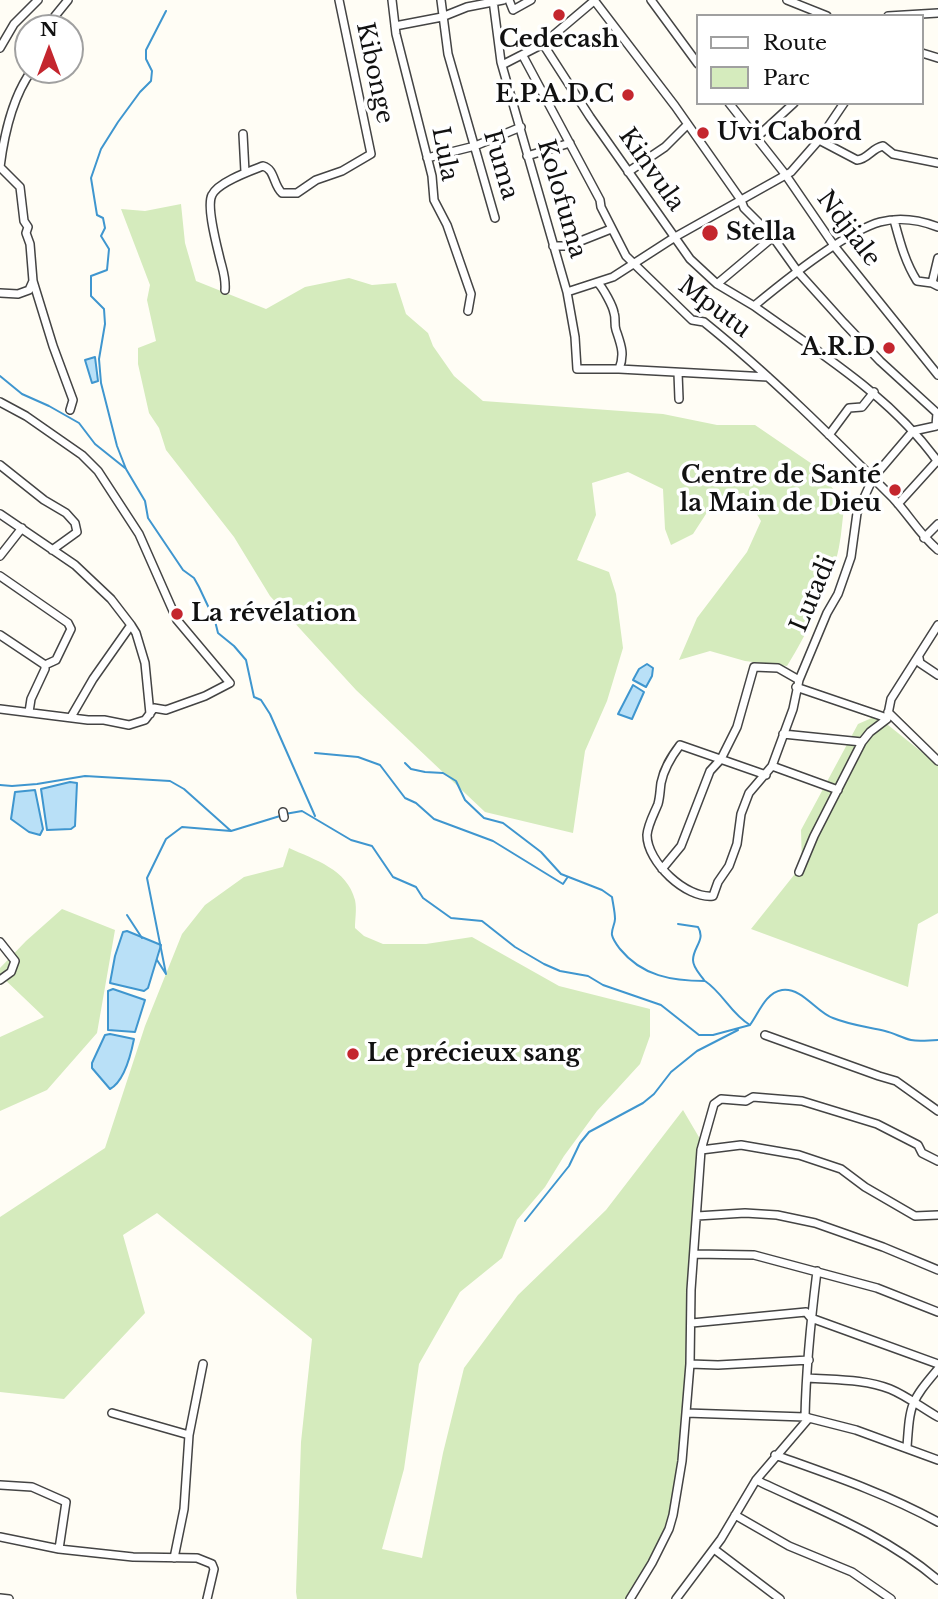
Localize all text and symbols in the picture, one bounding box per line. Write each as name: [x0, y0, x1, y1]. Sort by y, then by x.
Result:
marker: Cedecash: [551, 7, 567, 23]
north arrow: [14, 14, 84, 84]
legend: [696, 14, 924, 105]
text: N: [40, 18, 58, 41]
street label: Kibonge: [349, 20, 399, 126]
place label: Cedecash: [499, 26, 619, 54]
text: Route: [763, 30, 827, 56]
text: Parc: [763, 65, 810, 91]
place label: E.P.A.D.C: [495, 81, 614, 109]
marker: E.P.A.D.C: [620, 87, 636, 103]
place label: Uvi Cabord: [717, 119, 862, 147]
street label: Kinvula: [612, 123, 690, 217]
street label: Lula: [425, 124, 463, 184]
marker: Uvi Cabord: [695, 125, 711, 141]
street label: Fuma: [476, 127, 524, 203]
street label: Kolofuma: [530, 136, 592, 262]
street label: Ndjiale: [810, 185, 886, 273]
place label: Stella: [726, 219, 796, 247]
marker: Stella: [700, 223, 720, 243]
street label: Mputu: [672, 271, 756, 345]
place label: A.R.D: [801, 334, 875, 362]
marker: A.R.D: [881, 340, 897, 356]
place label: Centre de Santé la Main de Dieu: [680, 462, 881, 518]
marker: Centre de Santé la Main de Dieu: [887, 482, 903, 498]
street label: Lutadi: [785, 551, 843, 637]
place label: La révélation: [191, 600, 357, 628]
marker: La révélation: [169, 606, 185, 622]
place label: Le précieux sang: [367, 1040, 580, 1068]
marker: Le précieux sang: [345, 1046, 361, 1062]

